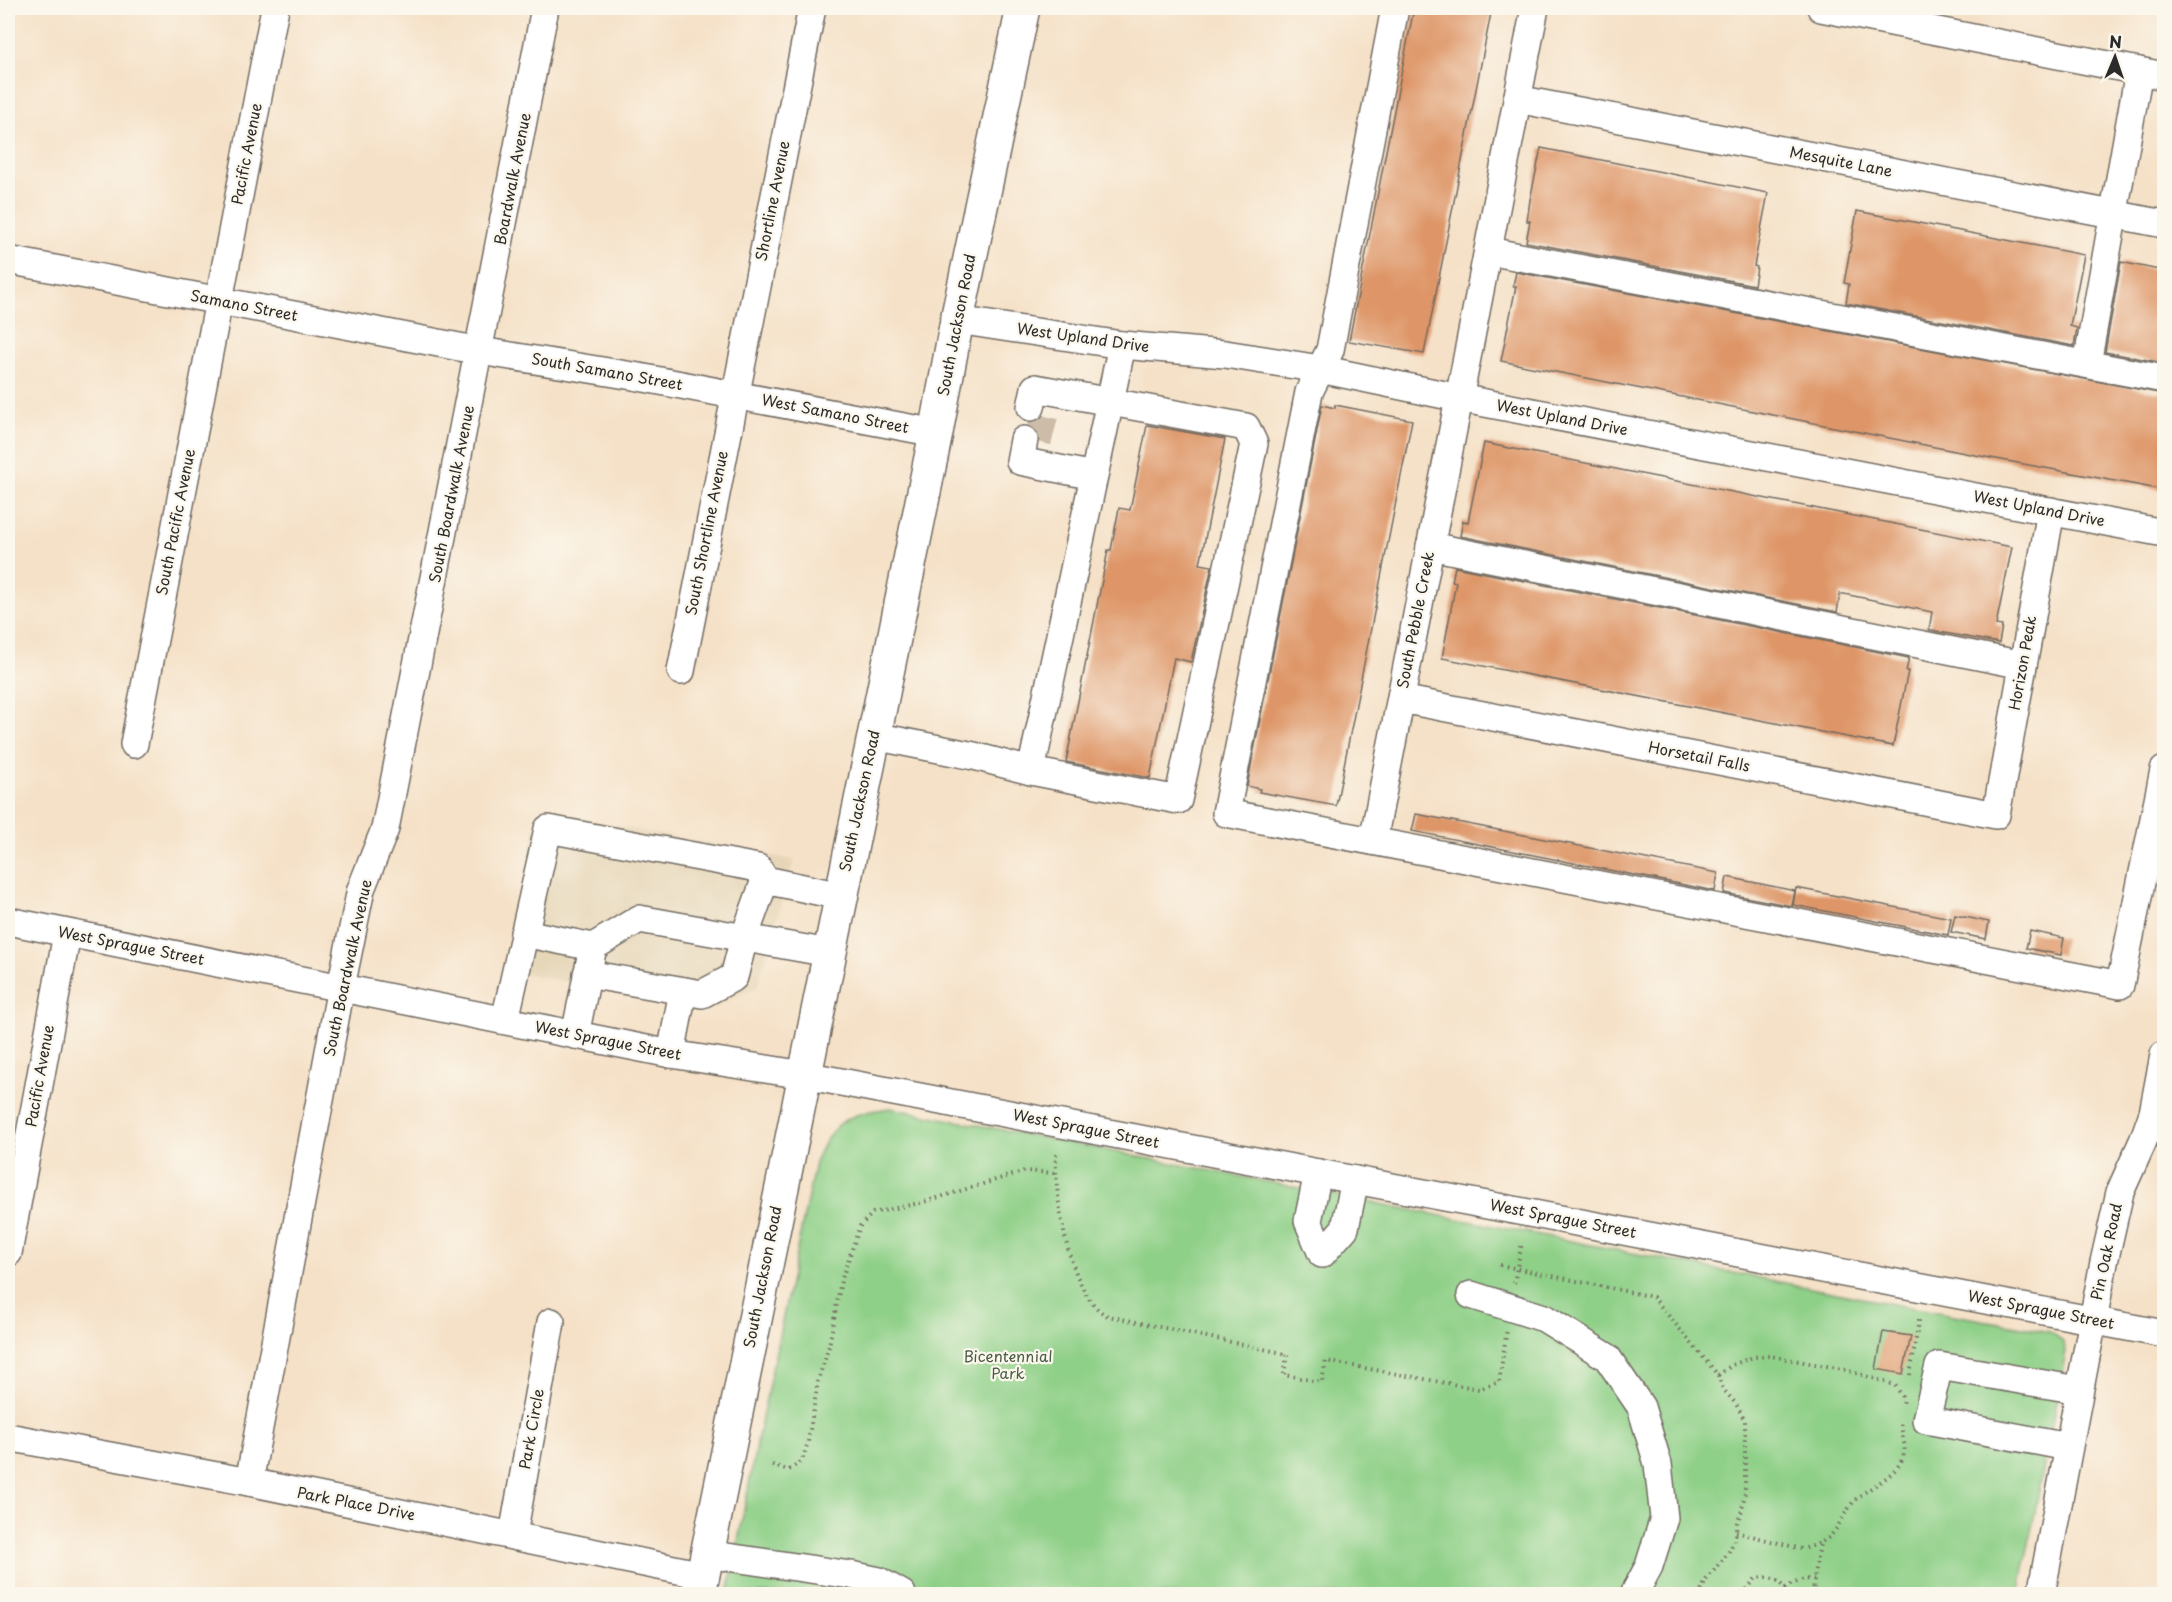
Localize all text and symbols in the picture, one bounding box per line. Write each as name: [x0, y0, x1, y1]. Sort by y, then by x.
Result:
north arrow: [2085, 27, 2145, 87]
text: N: [2109, 29, 2122, 53]
street label: Pacific Avenue: [224, 101, 267, 207]
street label: Boardwalk Avenue: [487, 111, 536, 247]
street label: Shortline Avenue: [749, 139, 794, 263]
street label: Mesquite Lane: [1788, 139, 1895, 182]
street label: South Jackson Road: [930, 252, 981, 398]
street label: Samano Street: [189, 283, 300, 326]
street label: West Upland Drive: [1016, 316, 1151, 357]
street label: South Samano Street: [530, 346, 685, 395]
street label: West Samano Street: [760, 387, 911, 438]
street label: West Upland Drive: [1495, 393, 1630, 441]
street label: South Boardwalk Avenue: [422, 403, 479, 584]
street label: South Pacific Avenue: [149, 447, 200, 597]
street label: South Shortline Avenue: [678, 448, 733, 617]
street label: West Upland Drive: [1972, 484, 2107, 532]
street label: South Pebble Creek: [1390, 549, 1439, 690]
street label: Horizon Peak: [2002, 614, 2041, 712]
street label: South Jackson Road: [832, 728, 885, 874]
street label: Horsetail Falls: [1646, 734, 1752, 777]
street label: South Boardwalk Avenue: [317, 877, 377, 1058]
street label: West Sprague Street: [56, 919, 207, 970]
street label: West Sprague Street: [533, 1014, 684, 1065]
street label: Pacific Avenue: [18, 1023, 59, 1129]
street label: West Sprague Street: [1011, 1102, 1162, 1153]
street label: West Sprague Street: [1488, 1192, 1639, 1243]
street label: Pin Oak Road: [2084, 1201, 2127, 1302]
street label: South Jackson Road: [736, 1204, 787, 1350]
street label: West Sprague Street: [1966, 1283, 2117, 1334]
park label: Bicentennial Park: [963, 1344, 1053, 1384]
street label: Park Circle: [512, 1387, 549, 1471]
street label: Park Place Drive: [295, 1480, 417, 1525]

